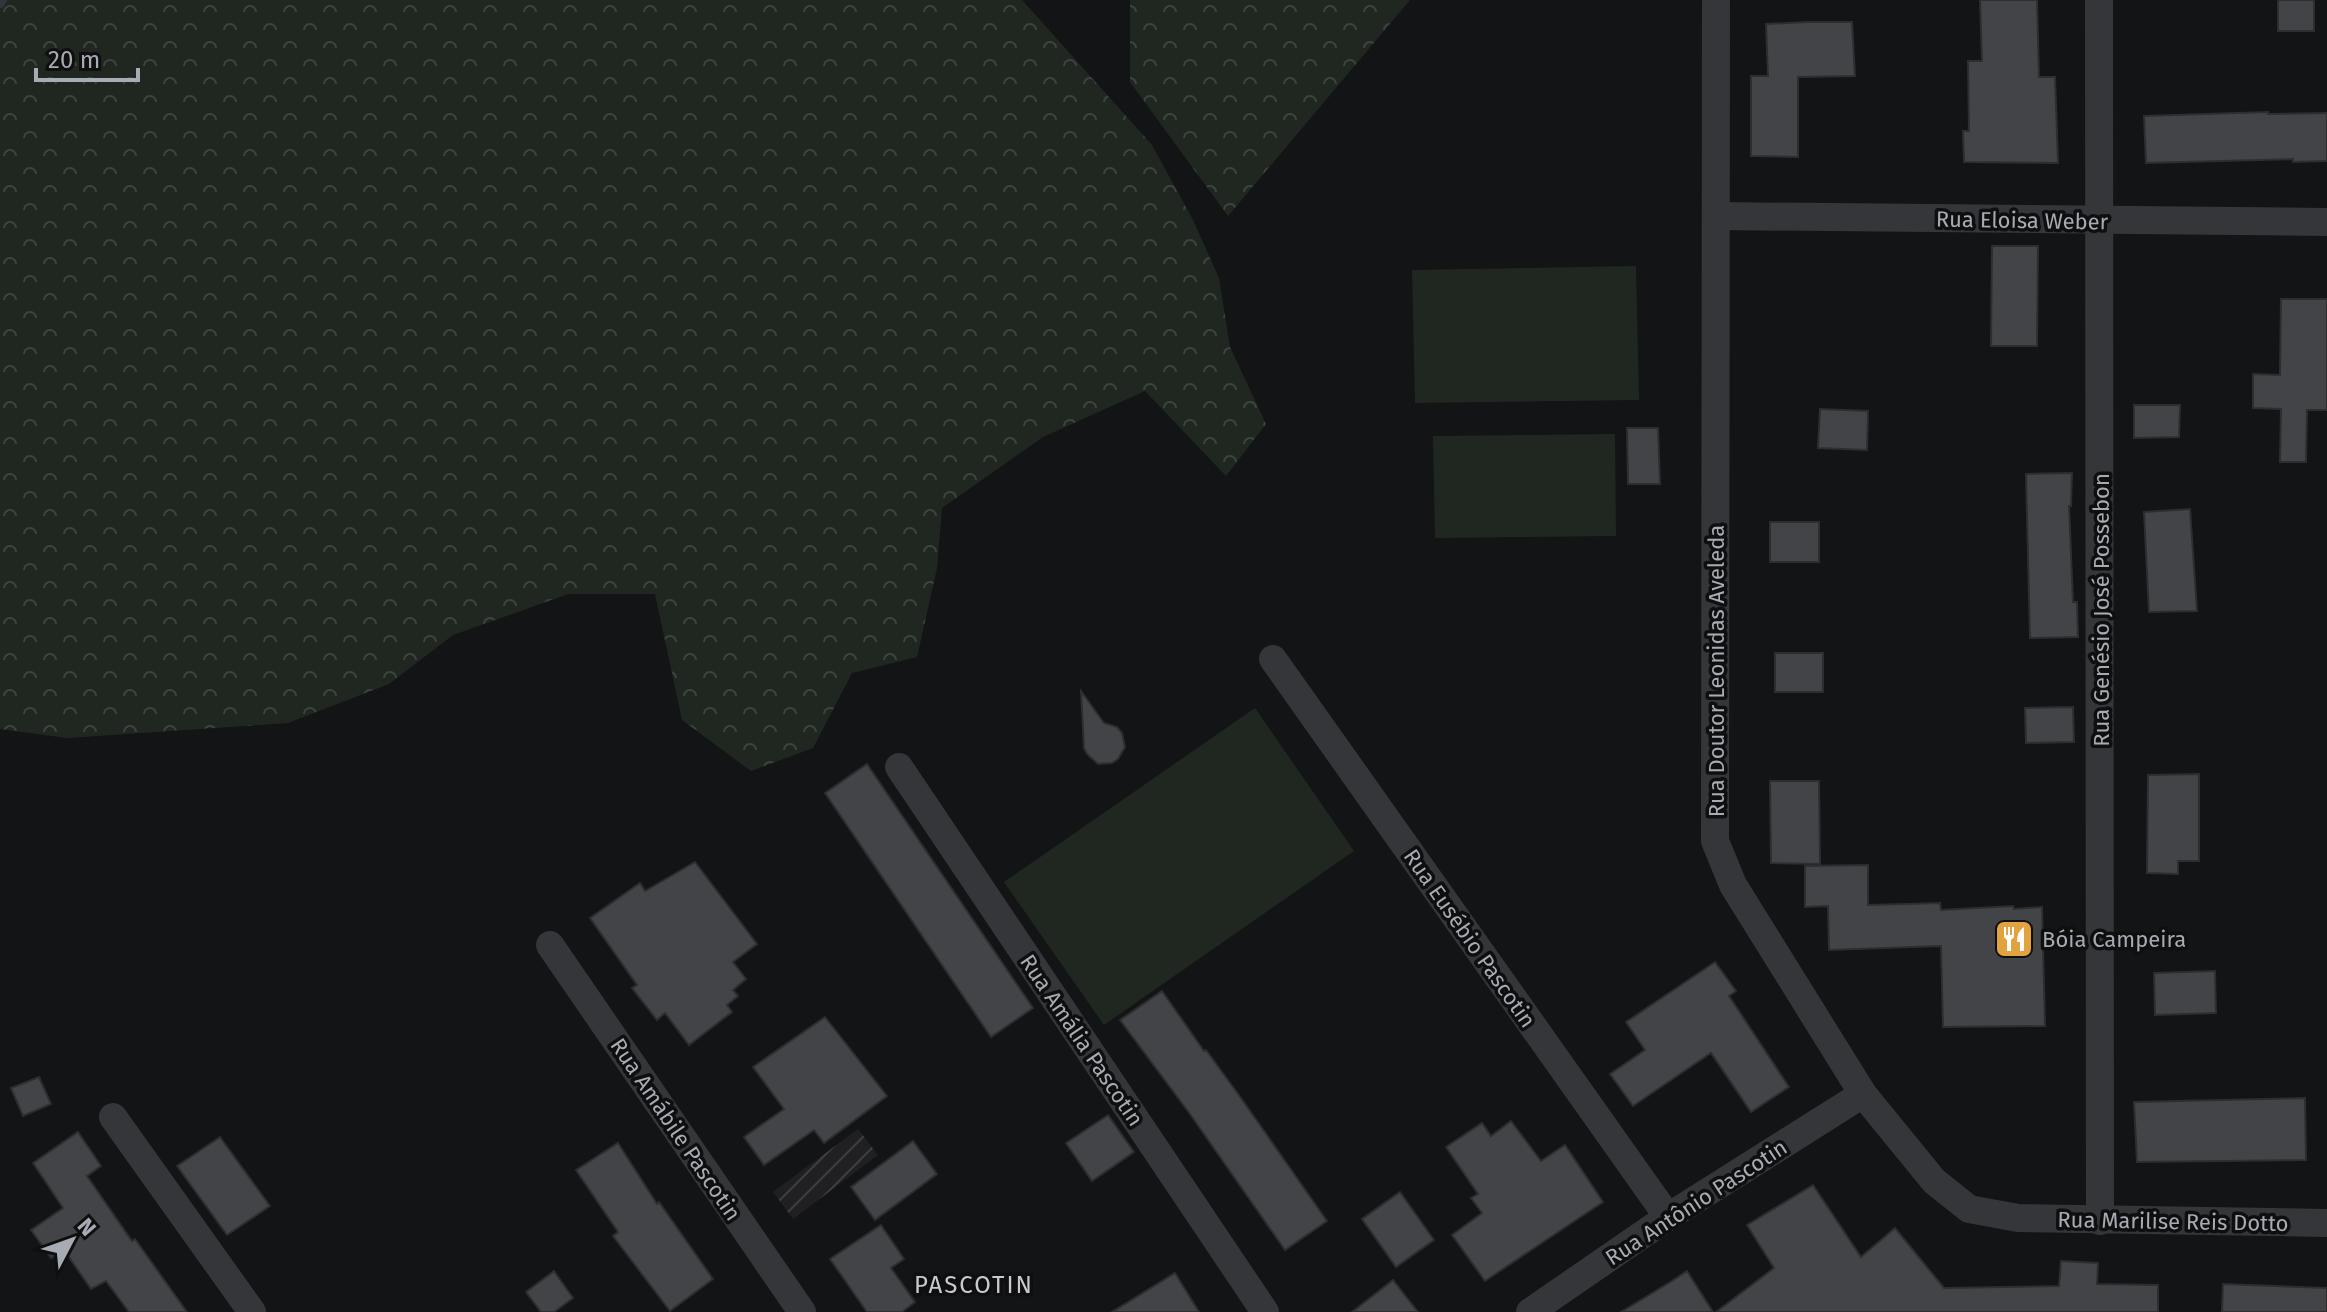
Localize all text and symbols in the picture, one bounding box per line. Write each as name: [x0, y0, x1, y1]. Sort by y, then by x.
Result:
scale bar: [36, 32, 138, 82]
text: 20 m: [48, 46, 100, 74]
street label: Rua Eloisa Weber: [1936, 205, 2109, 236]
street label: Rua Genésio José Possebon: [2088, 473, 2115, 747]
street label: Rua Doutor Leonidas Aveleda: [1703, 525, 1730, 817]
street label: Rua Eusébio Pascotin: [1398, 844, 1541, 1033]
restaurant icon: Bóia Campeira: [1993, 918, 2035, 960]
place label: Bóia Campeira: [2042, 926, 2186, 953]
street label: Rua Amália Pascotin: [1014, 949, 1149, 1131]
street label: Rua Amábile Pascotin: [604, 1033, 747, 1226]
street label: Rua Antônio Pascotin: [1600, 1134, 1792, 1271]
north arrow: [32, 1200, 112, 1280]
street label: Rua Marilise Reis Dotto: [2057, 1206, 2289, 1237]
text: N: [72, 1213, 102, 1242]
district label: PASCOTIN: [914, 1271, 1034, 1299]

